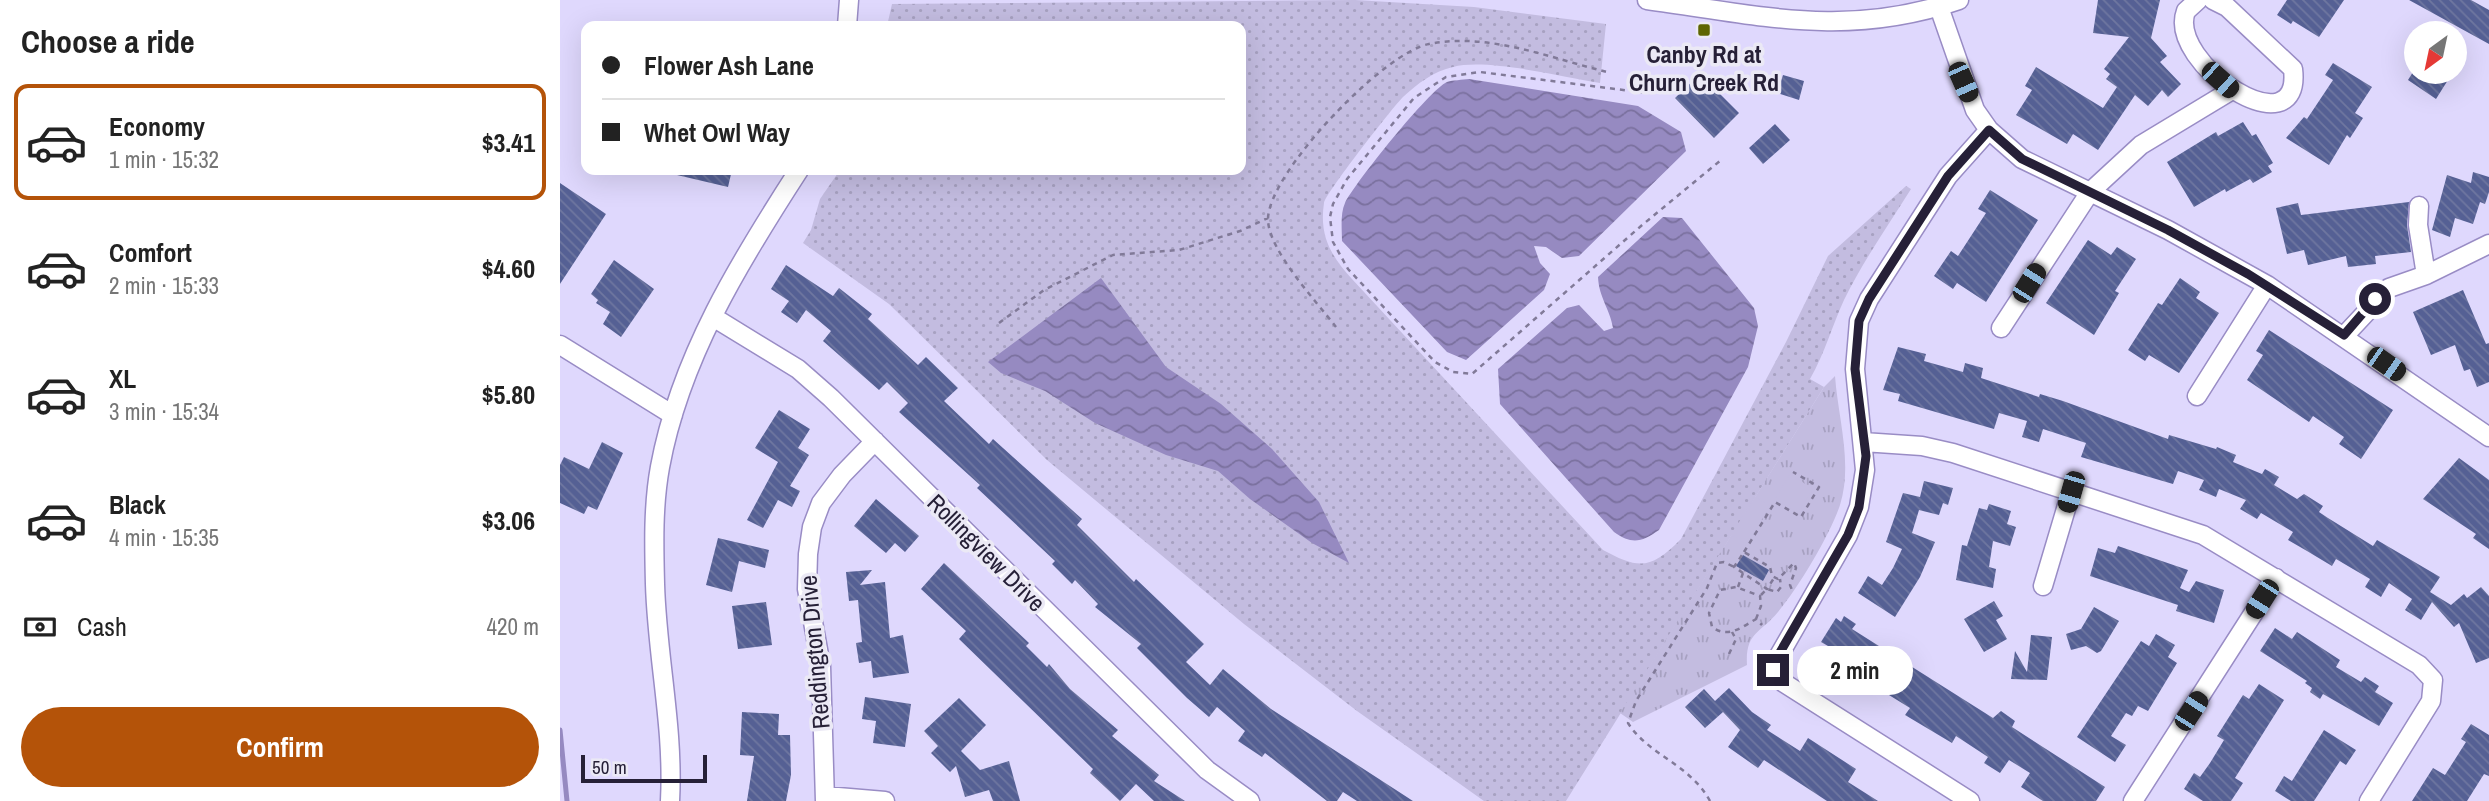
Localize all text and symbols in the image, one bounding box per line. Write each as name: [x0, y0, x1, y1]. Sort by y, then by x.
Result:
text: Choose a ride: [21, 20, 195, 63]
north arrow: [2404, 21, 2468, 84]
map controls: [2404, 21, 2467, 84]
marker: Canby Rd at Churn Creek Rd: [1696, 22, 1712, 38]
place label: Canby Rd at Churn Creek Rd: [1629, 38, 1779, 98]
text: Flower Ash Lane: [644, 48, 814, 83]
car: [2198, 58, 2243, 102]
car: [1945, 59, 1982, 105]
text: Economy: [109, 109, 205, 144]
icon: car: [25, 111, 88, 174]
text: Whet Owl Way: [644, 115, 790, 150]
text: $3.41: [482, 125, 535, 160]
text: 1 min · 15:32: [109, 144, 219, 175]
text: Comfort: [109, 235, 192, 270]
icon: car: [25, 237, 88, 300]
text: $4.60: [482, 251, 535, 286]
car: [2009, 260, 2050, 306]
text: 2 min · 15:33: [109, 270, 219, 301]
route start: [2359, 283, 2391, 315]
car: [2363, 343, 2410, 385]
text: XL: [109, 361, 136, 396]
icon: car: [25, 363, 88, 426]
text: $5.80: [482, 377, 535, 412]
text: 3 min · 15:34: [109, 396, 219, 427]
car: [2056, 469, 2087, 515]
street label: Rollingview Drive: [921, 486, 1053, 618]
text: Black: [109, 487, 166, 522]
icon: car: [25, 489, 88, 552]
text: $3.06: [482, 503, 535, 538]
text: 4 min · 15:35: [109, 522, 219, 553]
street label: Reddington Drive: [791, 574, 837, 730]
car: [2242, 576, 2283, 622]
icon: cash: [21, 608, 59, 646]
text: Cash: [77, 609, 127, 644]
text: 420 m: [487, 611, 539, 642]
callout: 2 min: [1798, 646, 1913, 694]
route end: [1757, 654, 1789, 686]
text: 2 min: [1830, 655, 1880, 686]
car: [2171, 688, 2212, 734]
button: Confirm: [21, 707, 539, 787]
scale bar: [581, 752, 707, 784]
text: 50 m: [592, 754, 627, 780]

